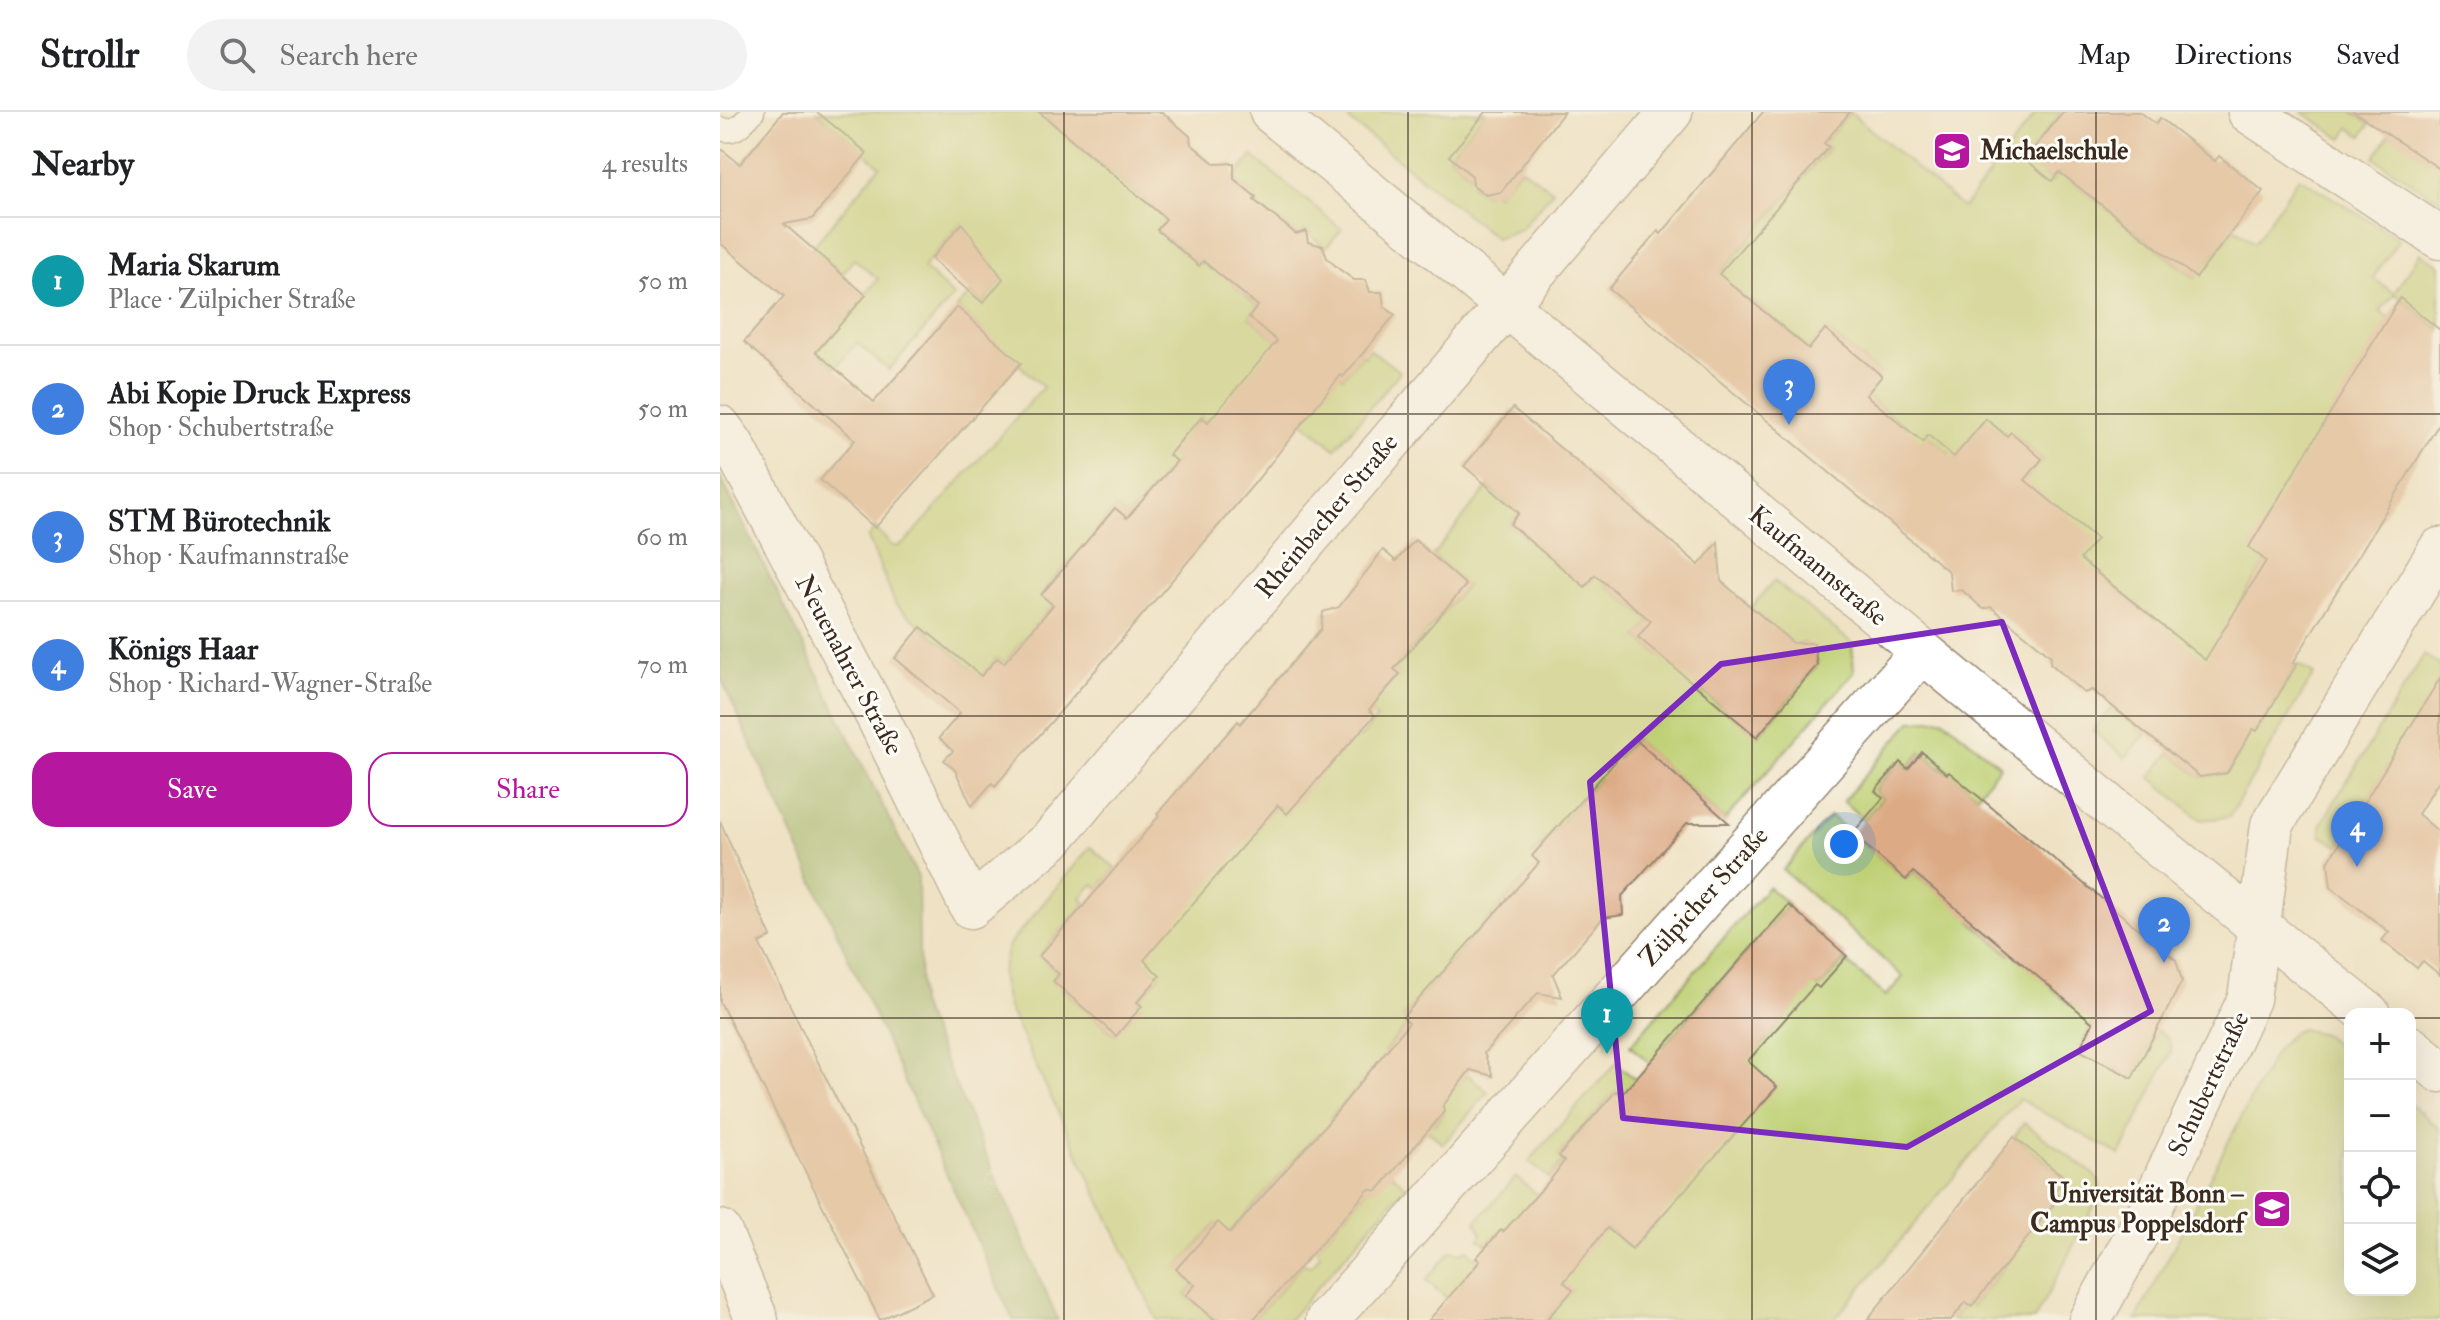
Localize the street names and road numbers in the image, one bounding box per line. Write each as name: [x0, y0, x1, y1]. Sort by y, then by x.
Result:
street label: Rheinbacher Straße: [1249, 427, 1405, 605]
street label: Kaufmannstraße: [1742, 499, 1894, 633]
street label: Neuenahrer Straße: [788, 569, 910, 761]
street label: Zülpicher Straße: [1633, 820, 1776, 974]
street label: Schubertstraße: [2162, 1006, 2257, 1162]

